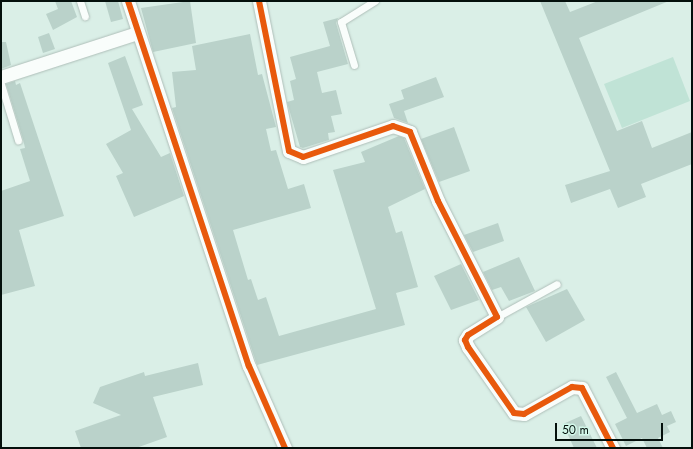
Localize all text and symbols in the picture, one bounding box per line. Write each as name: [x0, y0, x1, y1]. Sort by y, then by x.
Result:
scale bar: [557, 415, 665, 441]
text: 50 m: [562, 421, 589, 439]

